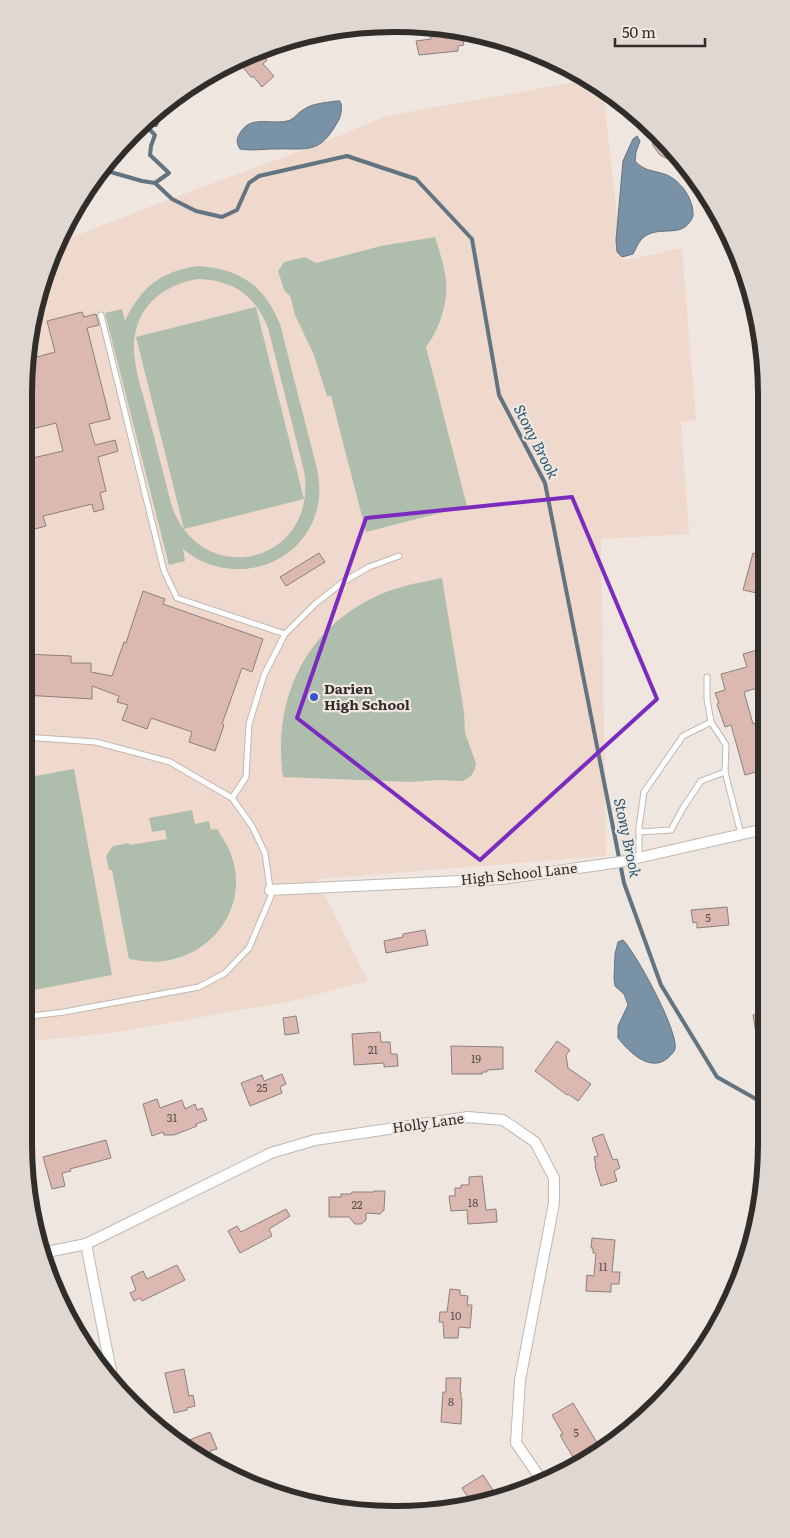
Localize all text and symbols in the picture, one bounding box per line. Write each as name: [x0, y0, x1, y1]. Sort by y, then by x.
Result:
scale bar: [615, 15, 705, 47]
text: 50 m: [622, 20, 656, 43]
water label: Stony Brook: [509, 400, 566, 483]
place label: Darien High School: [324, 678, 410, 714]
marker: Darien High School: [308, 691, 320, 703]
water label: Stony Brook: [609, 796, 648, 880]
street label: High School Lane: [460, 857, 578, 889]
house number: 5: [705, 909, 711, 925]
house number: 21: [368, 1041, 379, 1057]
house number: 19: [471, 1050, 481, 1066]
house number: 25: [256, 1079, 268, 1095]
street label: Holly Lane: [391, 1107, 465, 1137]
house number: 31: [167, 1109, 178, 1125]
house number: 18: [468, 1194, 478, 1210]
house number: 22: [351, 1196, 363, 1212]
house number: 11: [599, 1258, 608, 1274]
house number: 10: [451, 1307, 461, 1323]
house number: 8: [448, 1393, 454, 1409]
house number: 5: [573, 1424, 579, 1440]

